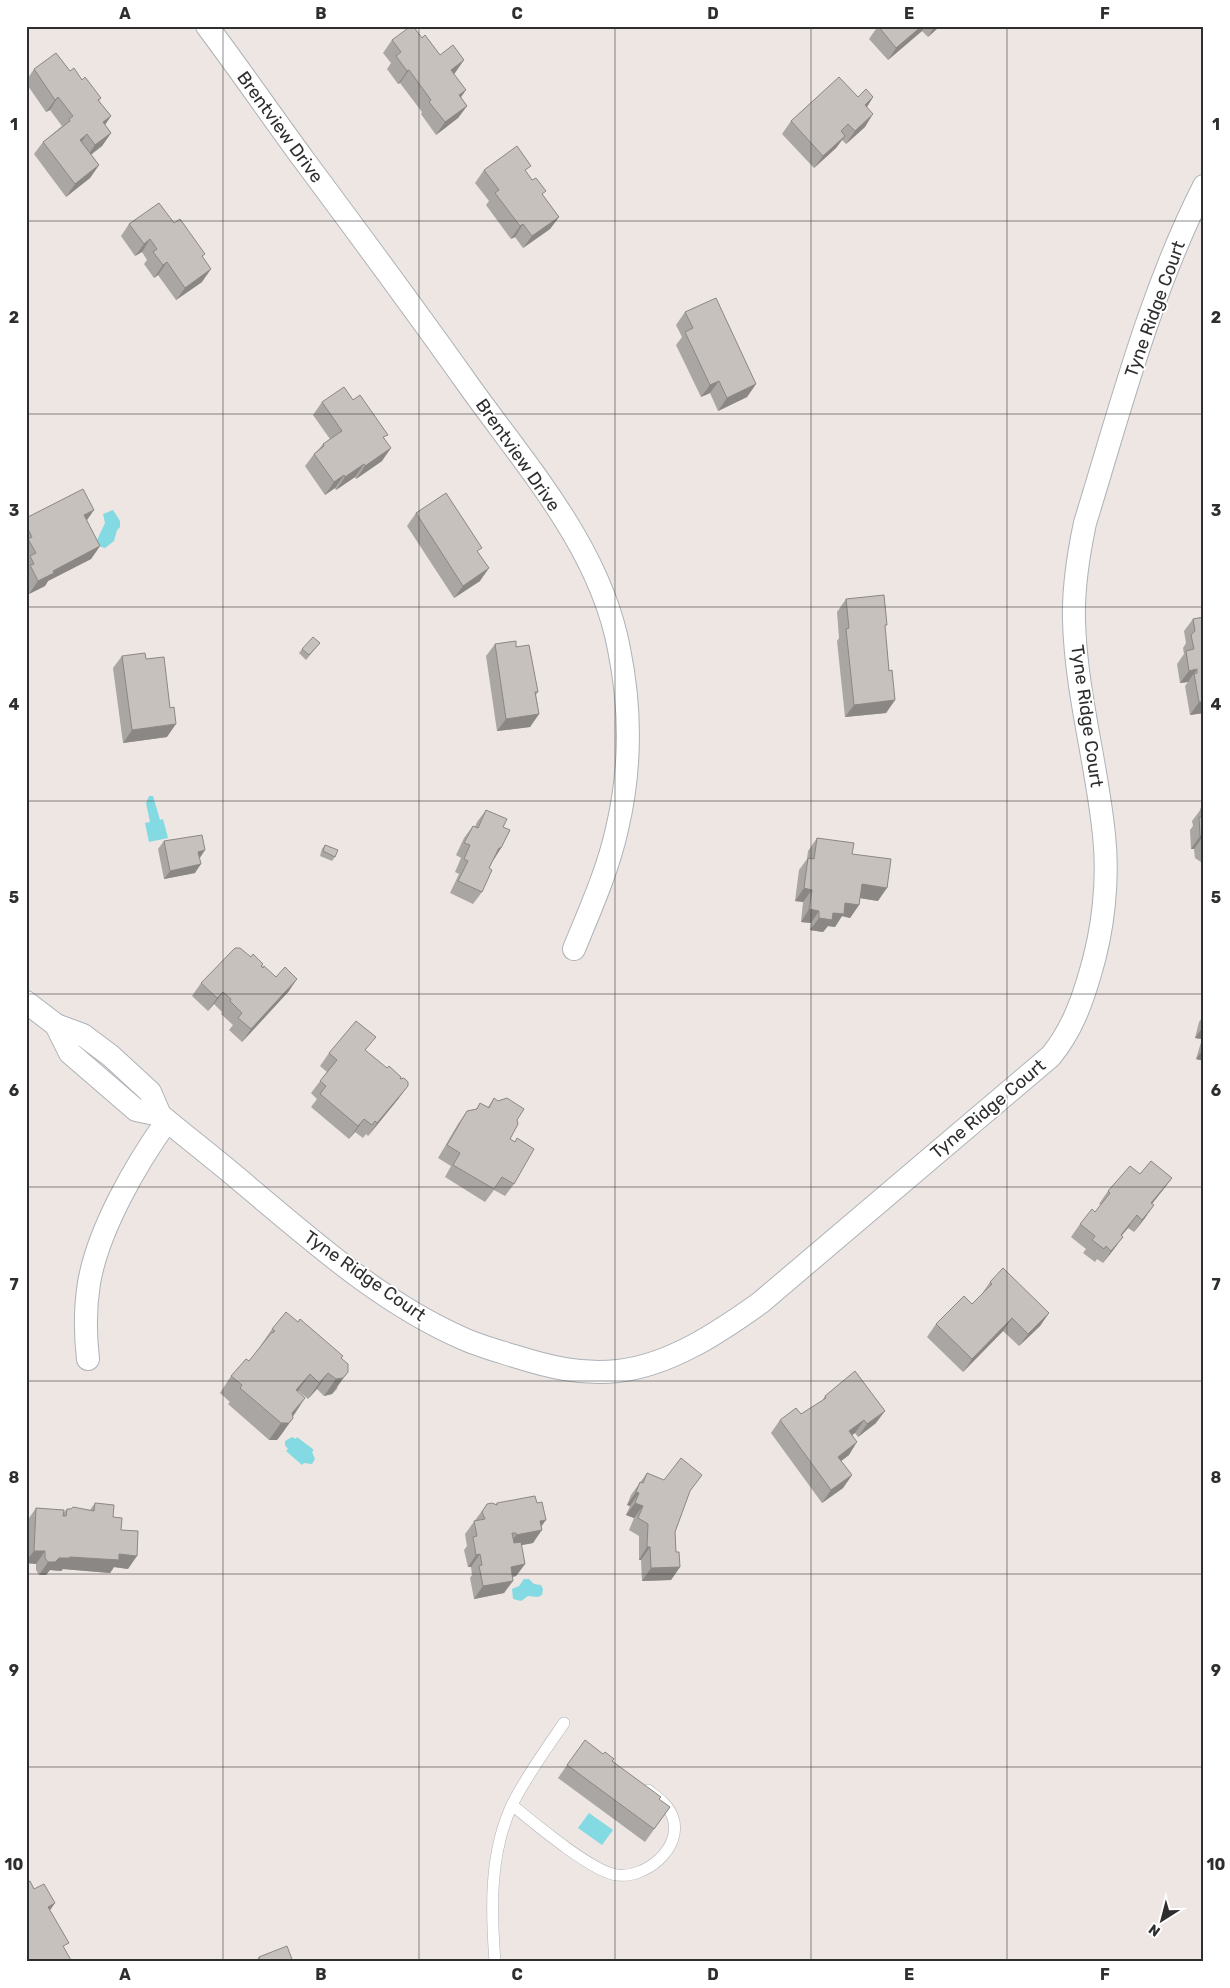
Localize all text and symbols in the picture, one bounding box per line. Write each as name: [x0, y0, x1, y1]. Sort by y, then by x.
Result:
text: A: [119, 4, 131, 23]
text: B: [315, 4, 327, 23]
text: C: [511, 4, 523, 23]
text: D: [707, 4, 719, 23]
text: E: [904, 4, 914, 23]
text: F: [1100, 4, 1110, 23]
street label: Brentview Drive: [232, 67, 328, 187]
text: 1: [10, 115, 18, 134]
text: 1: [1212, 115, 1220, 134]
street label: Tyne Ridge Court: [1120, 238, 1190, 380]
text: 2: [9, 308, 19, 327]
text: 2: [1211, 308, 1221, 327]
street label: Brentview Drive: [471, 394, 565, 516]
text: 3: [9, 501, 19, 520]
text: 3: [1211, 501, 1221, 520]
street label: Tyne Ridge Court: [1066, 643, 1108, 789]
text: 4: [9, 695, 20, 714]
text: 4: [1211, 695, 1222, 714]
text: 5: [9, 888, 19, 907]
text: 5: [1211, 888, 1221, 907]
street label: Tyne Ridge Court: [926, 1054, 1050, 1164]
text: 6: [9, 1081, 19, 1100]
text: 6: [1211, 1081, 1221, 1100]
street label: Tyne Ridge Court: [300, 1226, 430, 1326]
text: 7: [9, 1275, 19, 1294]
text: 7: [1211, 1275, 1221, 1294]
text: 8: [9, 1468, 20, 1487]
text: 8: [1211, 1468, 1222, 1487]
text: 9: [9, 1661, 19, 1680]
text: 9: [1211, 1661, 1221, 1680]
text: 10: [5, 1855, 24, 1874]
text: 10: [1207, 1855, 1226, 1874]
north arrow: [1138, 1896, 1188, 1946]
text: N: [1146, 1920, 1164, 1940]
text: A: [119, 1965, 131, 1984]
text: B: [315, 1965, 327, 1984]
text: C: [511, 1965, 523, 1984]
text: D: [707, 1965, 719, 1984]
text: E: [904, 1965, 914, 1984]
text: F: [1100, 1965, 1110, 1984]

